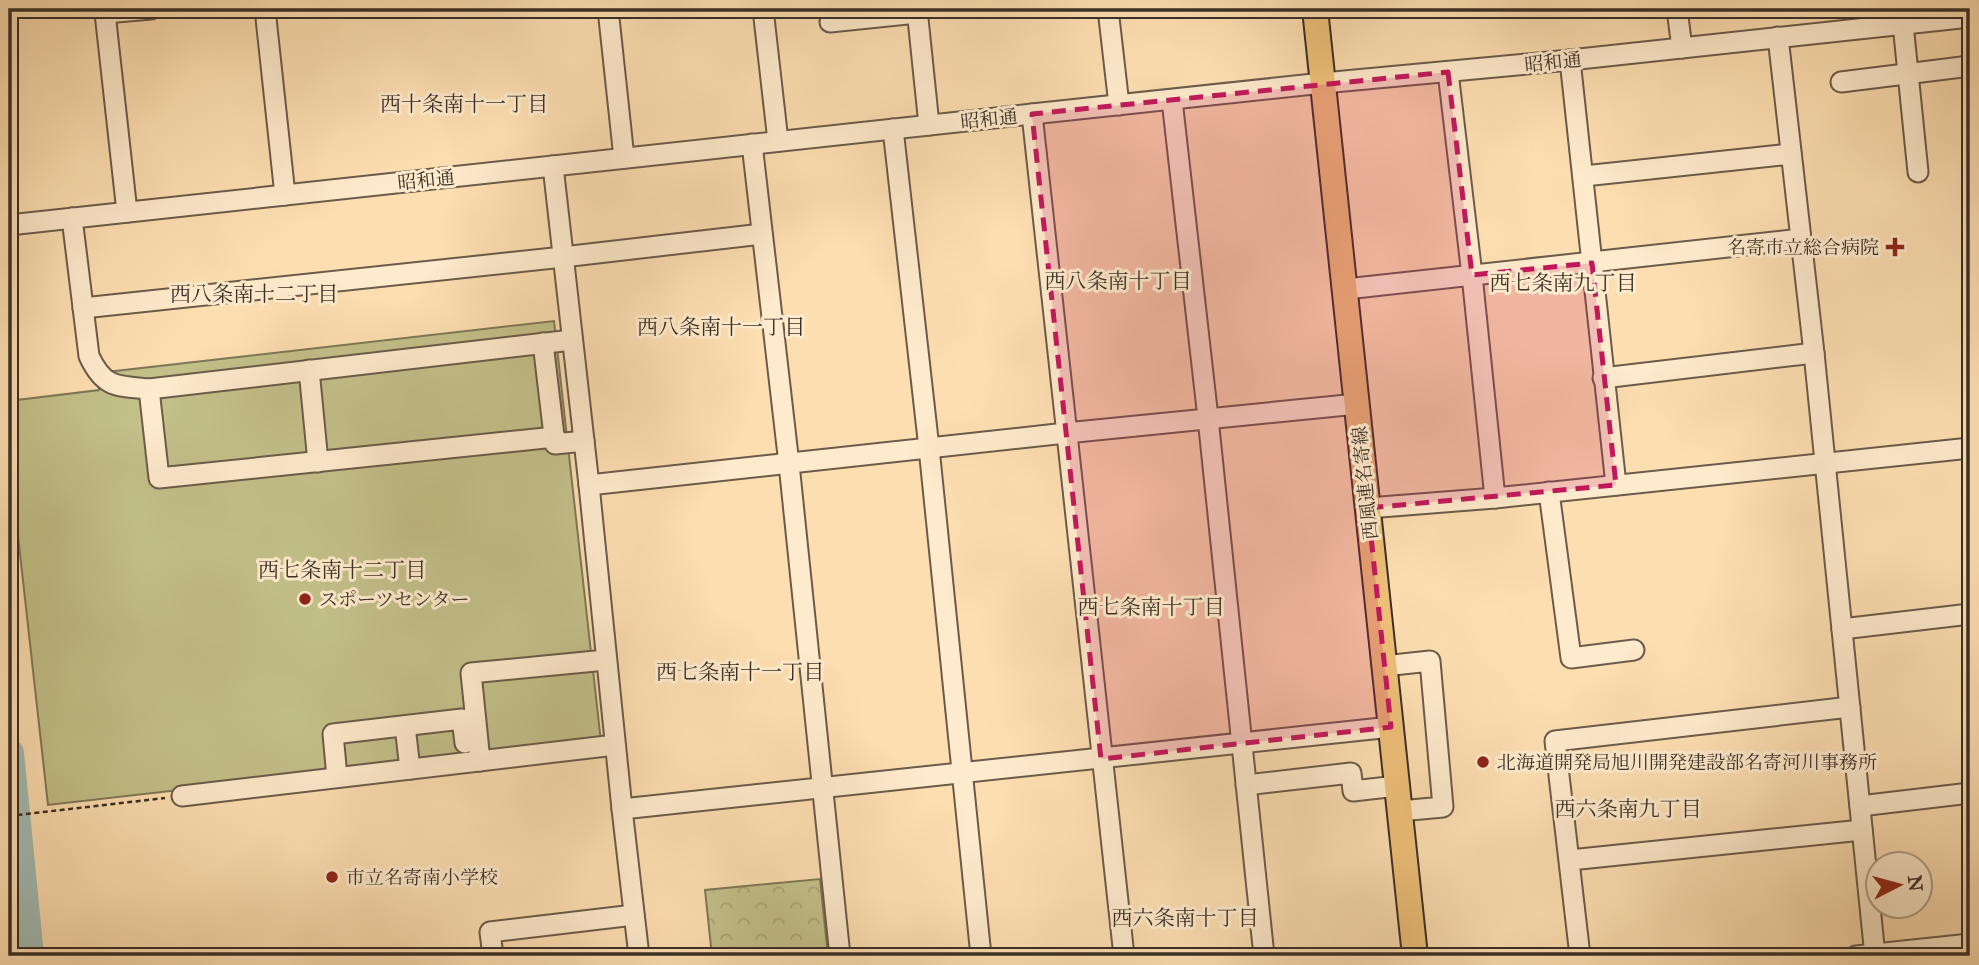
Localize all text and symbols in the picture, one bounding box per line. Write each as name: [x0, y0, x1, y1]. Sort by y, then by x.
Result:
street label: 昭和通: [1523, 48, 1583, 76]
district label: 西十条南十一丁目: [380, 91, 548, 117]
street label: 昭和通: [959, 105, 1019, 133]
street label: 昭和通: [396, 166, 456, 194]
place label: 名寄市立総合病院: [1727, 236, 1879, 259]
marker: 名寄市立総合病院: [1885, 237, 1905, 257]
district label: 西八条南十丁目: [1045, 268, 1192, 294]
district label: 西七条南九丁目: [1490, 270, 1637, 296]
district label: 西八条南十二丁目: [170, 281, 338, 307]
district label: 西八条南十一丁目: [637, 314, 805, 340]
street label: 西風連名寄線: [1348, 425, 1382, 541]
district label: 西七条南十二丁目: [258, 557, 426, 583]
place label: スポーツセンター: [319, 588, 469, 611]
marker: スポーツセンター: [297, 591, 313, 607]
district label: 西七条南十丁目: [1078, 594, 1225, 620]
district label: 西七条南十一丁目: [656, 659, 824, 685]
place label: 北海道開発局旭川開発建設部名寄河川事務所: [1497, 751, 1877, 774]
marker: 北海道開発局旭川開発建設部名寄河川事務所: [1475, 754, 1491, 770]
district label: 西六条南九丁目: [1555, 796, 1702, 822]
north arrow: [1864, 850, 1934, 920]
place label: 市立名寄南小学校: [346, 866, 498, 889]
marker: 市立名寄南小学校: [324, 869, 340, 885]
text: N: [1903, 874, 1928, 892]
district label: 西六条南十丁目: [1112, 905, 1259, 931]

